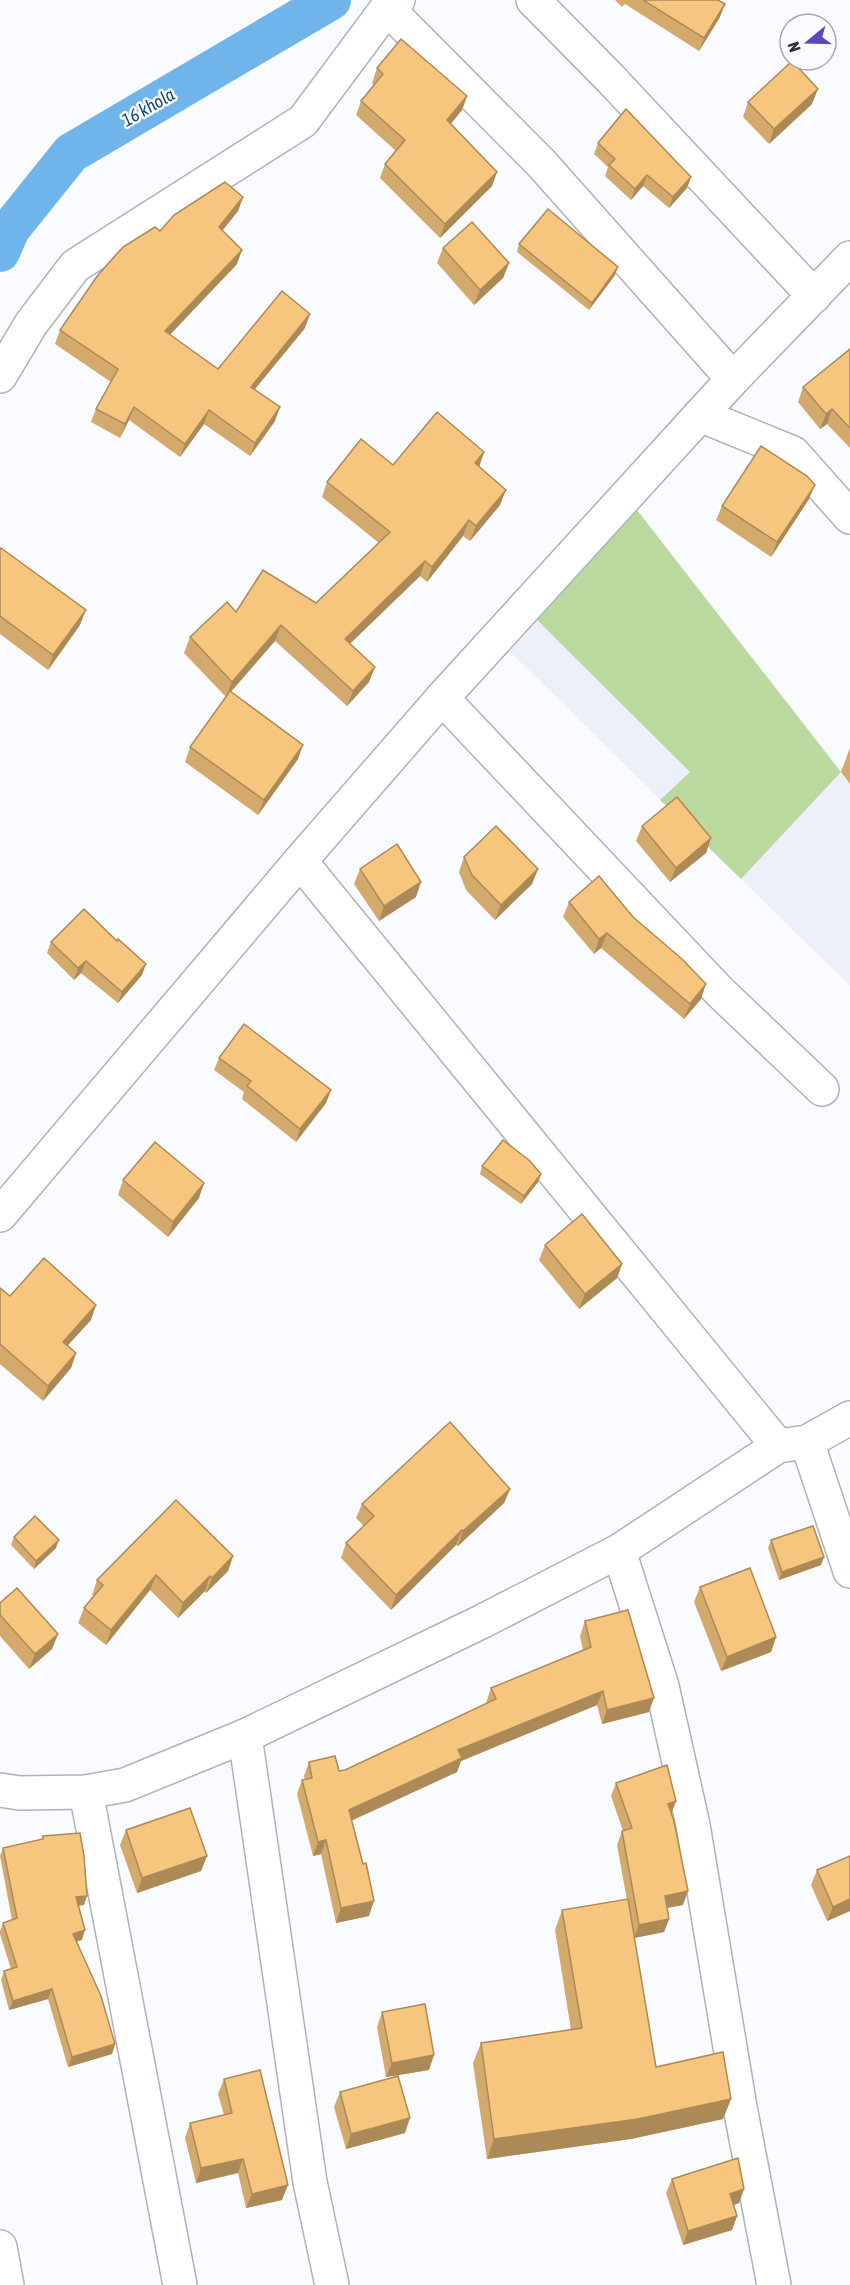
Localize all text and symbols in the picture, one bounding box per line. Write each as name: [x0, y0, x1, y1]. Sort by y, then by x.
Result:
north arrow: [778, 12, 838, 72]
text: N: [784, 39, 804, 54]
water label: 16 khola: [118, 83, 179, 130]

